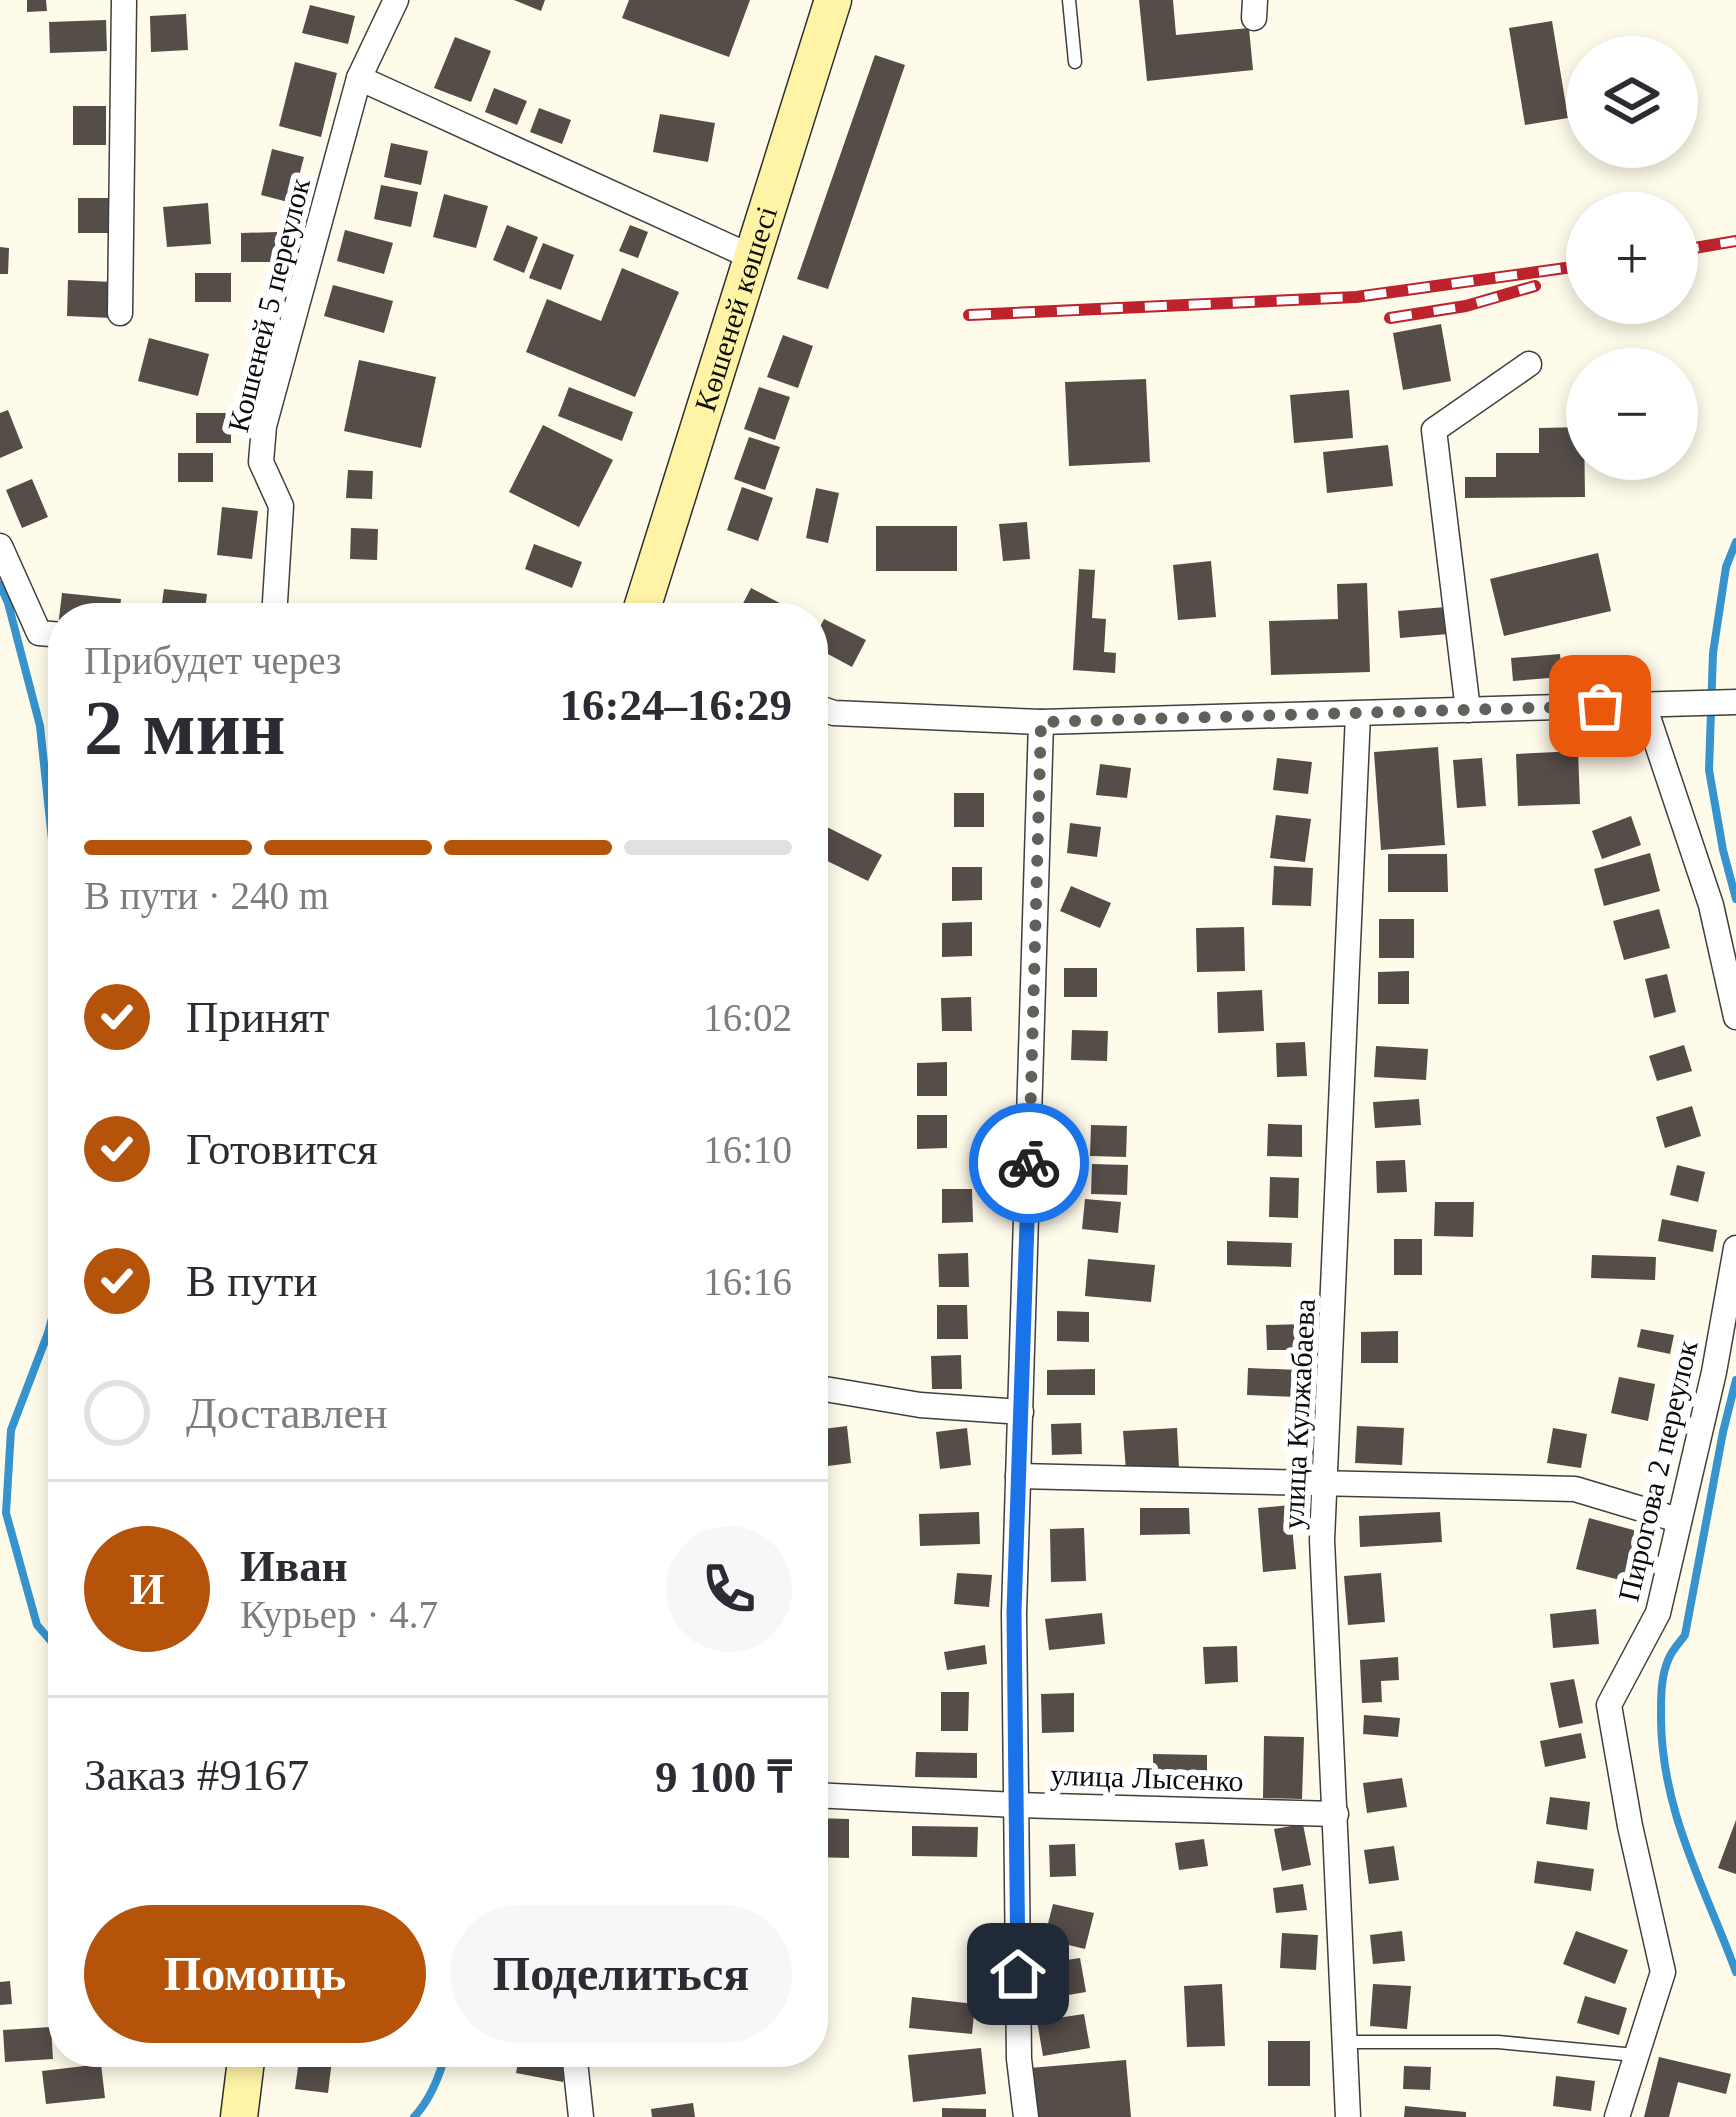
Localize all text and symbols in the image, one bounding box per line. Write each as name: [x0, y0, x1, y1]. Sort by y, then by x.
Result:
map controls: [1566, 36, 1698, 480]
button: layers: [1566, 36, 1698, 168]
street label: Кошеней 5 переулок: [221, 174, 316, 435]
button: +: [1566, 192, 1698, 324]
street label: Көшеней көшесі: [688, 202, 783, 415]
button: −: [1566, 348, 1698, 480]
text: Прибудет через: [84, 639, 342, 682]
pin: [1549, 655, 1651, 757]
icon: bag: [1567, 673, 1633, 739]
text: 16:24–16:29: [560, 680, 792, 730]
text: 2 мин: [84, 684, 286, 771]
text: В пути · 240 m: [84, 874, 329, 917]
icon: check: [84, 984, 150, 1050]
text: Принят: [186, 992, 330, 1042]
text: 16:02: [703, 996, 792, 1039]
courier: [969, 1103, 1089, 1223]
icon: check: [84, 1116, 150, 1182]
text: Готовится: [186, 1124, 378, 1174]
text: 16:10: [703, 1128, 792, 1171]
icon: bike: [996, 1130, 1062, 1196]
icon: check: [84, 1248, 150, 1314]
text: В пути: [186, 1256, 318, 1306]
text: 16:16: [703, 1260, 792, 1303]
street label: улица Кулжабаева: [1276, 1298, 1321, 1530]
street label: Пирогова 2 переулок: [1611, 1337, 1704, 1604]
text: Доставлен: [186, 1388, 388, 1438]
button: phone: [666, 1526, 792, 1652]
text: Иван: [240, 1541, 348, 1591]
text: И: [129, 1564, 165, 1614]
text: Курьер · 4.7: [240, 1593, 438, 1636]
text: Заказ #9167: [84, 1750, 309, 1800]
text: 9 100 ₸: [655, 1752, 792, 1802]
street label: улица Лысенко: [1050, 1758, 1244, 1797]
button: Помощь: [84, 1905, 426, 2043]
button: Поделиться: [450, 1905, 792, 2043]
pin: [967, 1923, 1069, 2025]
icon: home: [985, 1941, 1051, 2007]

